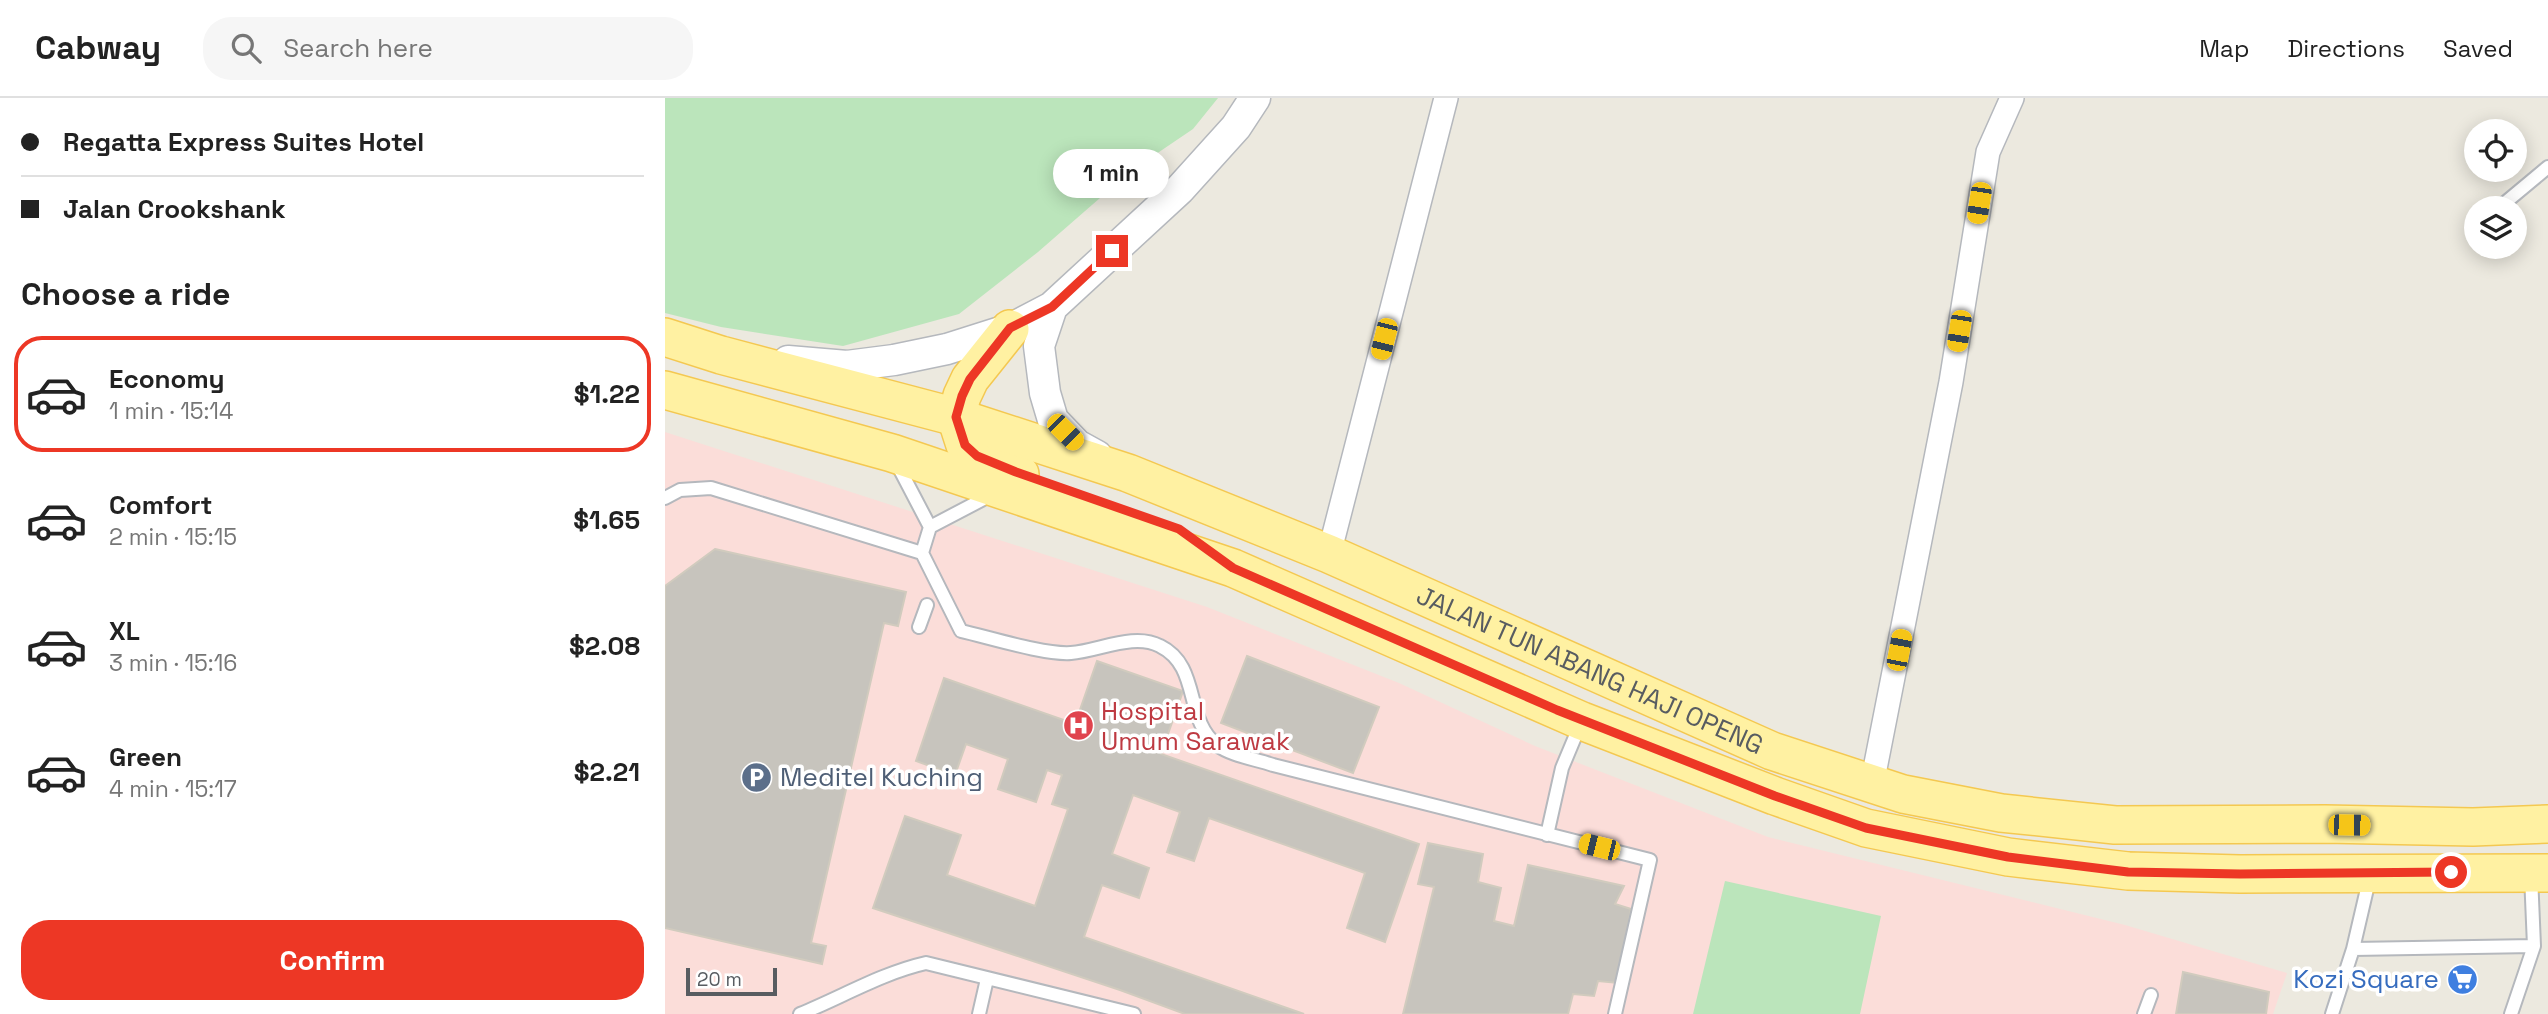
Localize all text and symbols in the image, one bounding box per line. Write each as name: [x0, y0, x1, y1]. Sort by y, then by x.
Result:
search box: [203, 17, 693, 80]
text: Cabway: [35, 27, 161, 69]
icon: search: [227, 29, 265, 67]
text: Search here: [283, 31, 433, 65]
text: Map: [2199, 33, 2249, 64]
text: Directions: [2287, 33, 2405, 64]
text: Saved: [2443, 33, 2513, 64]
map controls: [2464, 119, 2527, 259]
button: locate: [2464, 119, 2527, 182]
text: Regatta Express Suites Hotel: [63, 125, 424, 159]
callout: 1 min: [1054, 150, 1170, 198]
text: 1 min: [1083, 158, 1139, 188]
car: [1966, 181, 1993, 225]
text: Jalan Crookshank: [63, 192, 286, 226]
button: layers: [2464, 196, 2527, 259]
route end: [1096, 235, 1128, 267]
text: Choose a ride: [21, 274, 231, 314]
car: [1946, 309, 1973, 353]
car: [1369, 316, 1400, 362]
text: Economy: [109, 362, 225, 396]
icon: car: [25, 363, 88, 426]
text: $1.22: [574, 377, 640, 411]
text: 1 min · 15:14: [109, 396, 233, 426]
car: [1043, 410, 1088, 454]
text: Comfort: [109, 488, 212, 522]
icon: car: [25, 489, 88, 552]
text: $1.65: [573, 503, 640, 537]
text: 2 min · 15:15: [109, 522, 237, 552]
street label: JALAN TUN ABANG HAJI OPENG: [1411, 578, 1769, 762]
text: XL: [109, 614, 140, 648]
icon: car: [25, 615, 88, 678]
car: [1885, 627, 1914, 673]
text: $2.08: [569, 629, 640, 663]
text: 3 min · 15:16: [109, 648, 237, 678]
place label: Hospital Umum Sarawak: [1101, 694, 1290, 758]
hospital icon: Hospital Umum Sarawak: [1061, 709, 1095, 743]
text: Green: [109, 740, 182, 774]
icon: car: [25, 741, 88, 804]
text: $2.21: [574, 755, 640, 789]
parking icon: Meditel Kuching: [740, 760, 774, 794]
place label: Meditel Kuching: [780, 760, 983, 794]
text: 4 min · 15:17: [109, 774, 237, 804]
car: [2328, 814, 2371, 836]
car: [1577, 832, 1622, 862]
route start: [2435, 856, 2467, 888]
button: Confirm: [21, 920, 644, 1000]
place label: Kozi Square: [2293, 962, 2439, 996]
supermarket icon: Kozi Square: [2445, 962, 2479, 996]
scale bar: [686, 965, 777, 997]
text: 20 m: [697, 967, 742, 992]

